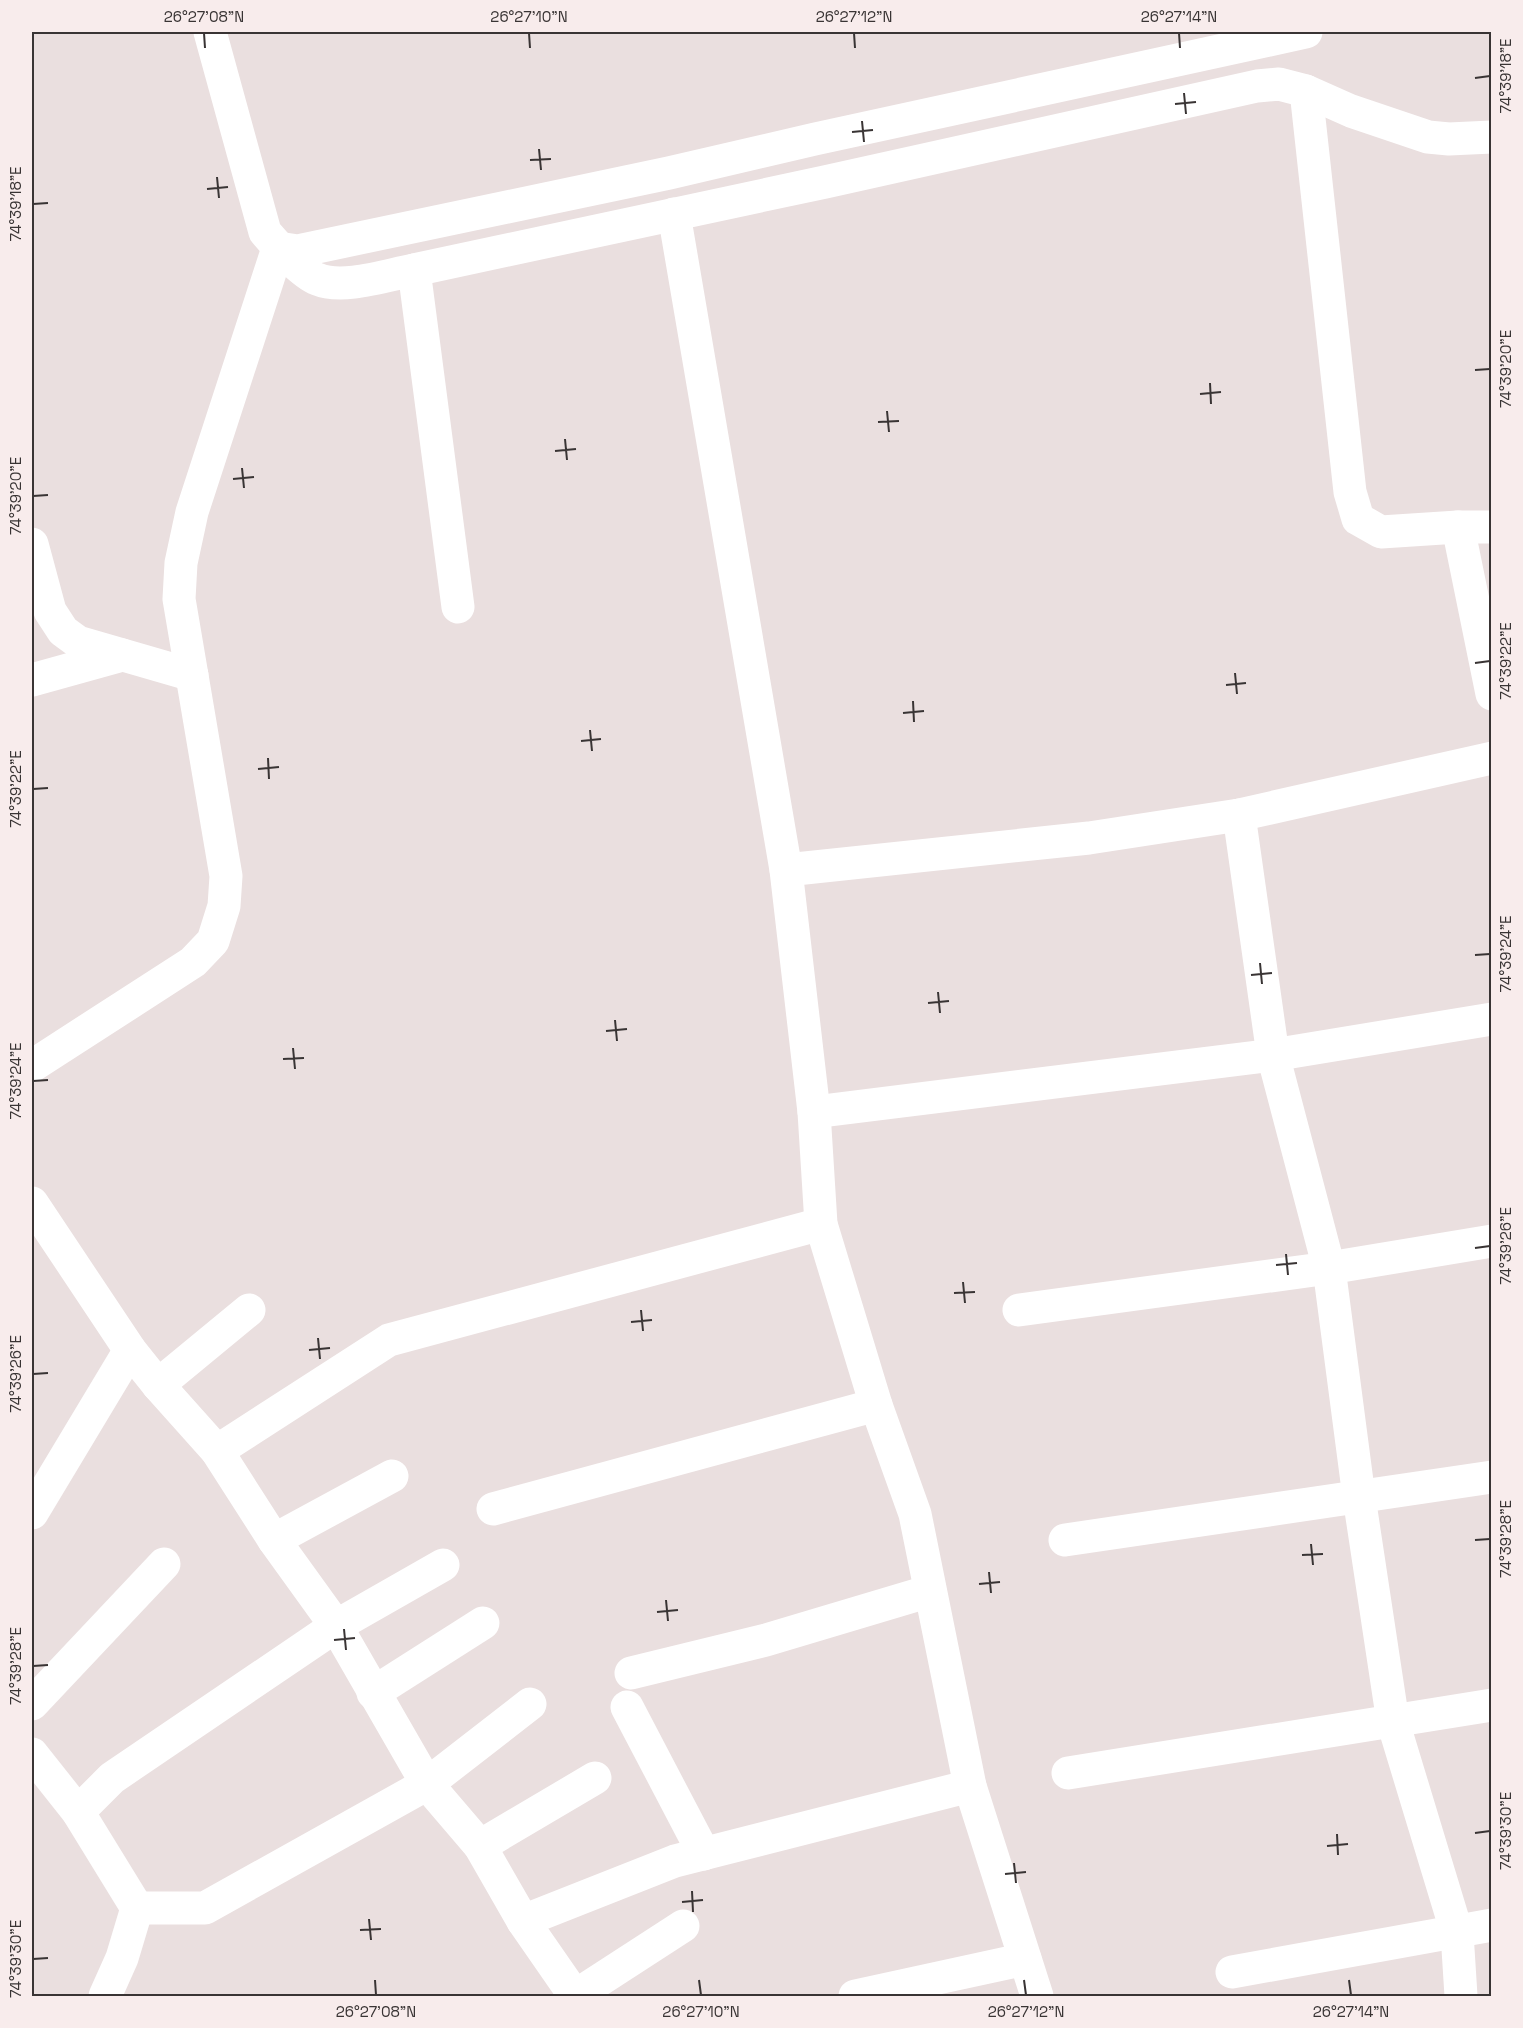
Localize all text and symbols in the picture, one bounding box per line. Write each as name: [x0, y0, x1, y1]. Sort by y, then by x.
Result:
text: 26°27'08"N: [164, 7, 244, 26]
text: 26°27'10"N: [490, 7, 568, 26]
text: 26°27'12"N: [816, 7, 892, 26]
text: 26°27'14"N: [1141, 7, 1217, 26]
text: 74°39'18"E: [1496, 38, 1515, 114]
text: 74°39'18"E: [6, 166, 25, 242]
text: 74°39'20"E: [1496, 330, 1515, 408]
text: 74°39'20"E: [6, 457, 25, 535]
text: 74°39'22"E: [1496, 622, 1515, 700]
text: 74°39'22"E: [6, 750, 25, 828]
text: 74°39'24"E: [1496, 916, 1515, 992]
text: 74°39'24"E: [6, 1043, 25, 1119]
text: 74°39'26"E: [1496, 1207, 1515, 1285]
text: 74°39'26"E: [6, 1335, 25, 1413]
text: 74°39'28"E: [1496, 1500, 1515, 1578]
text: 74°39'28"E: [6, 1627, 25, 1705]
text: 74°39'30"E: [1496, 1792, 1515, 1870]
text: 74°39'30"E: [6, 1920, 25, 1998]
text: 26°27'08"N: [336, 2002, 416, 2021]
text: 26°27'10"N: [662, 2002, 740, 2021]
text: 26°27'12"N: [988, 2002, 1064, 2021]
text: 26°27'14"N: [1313, 2002, 1389, 2021]

